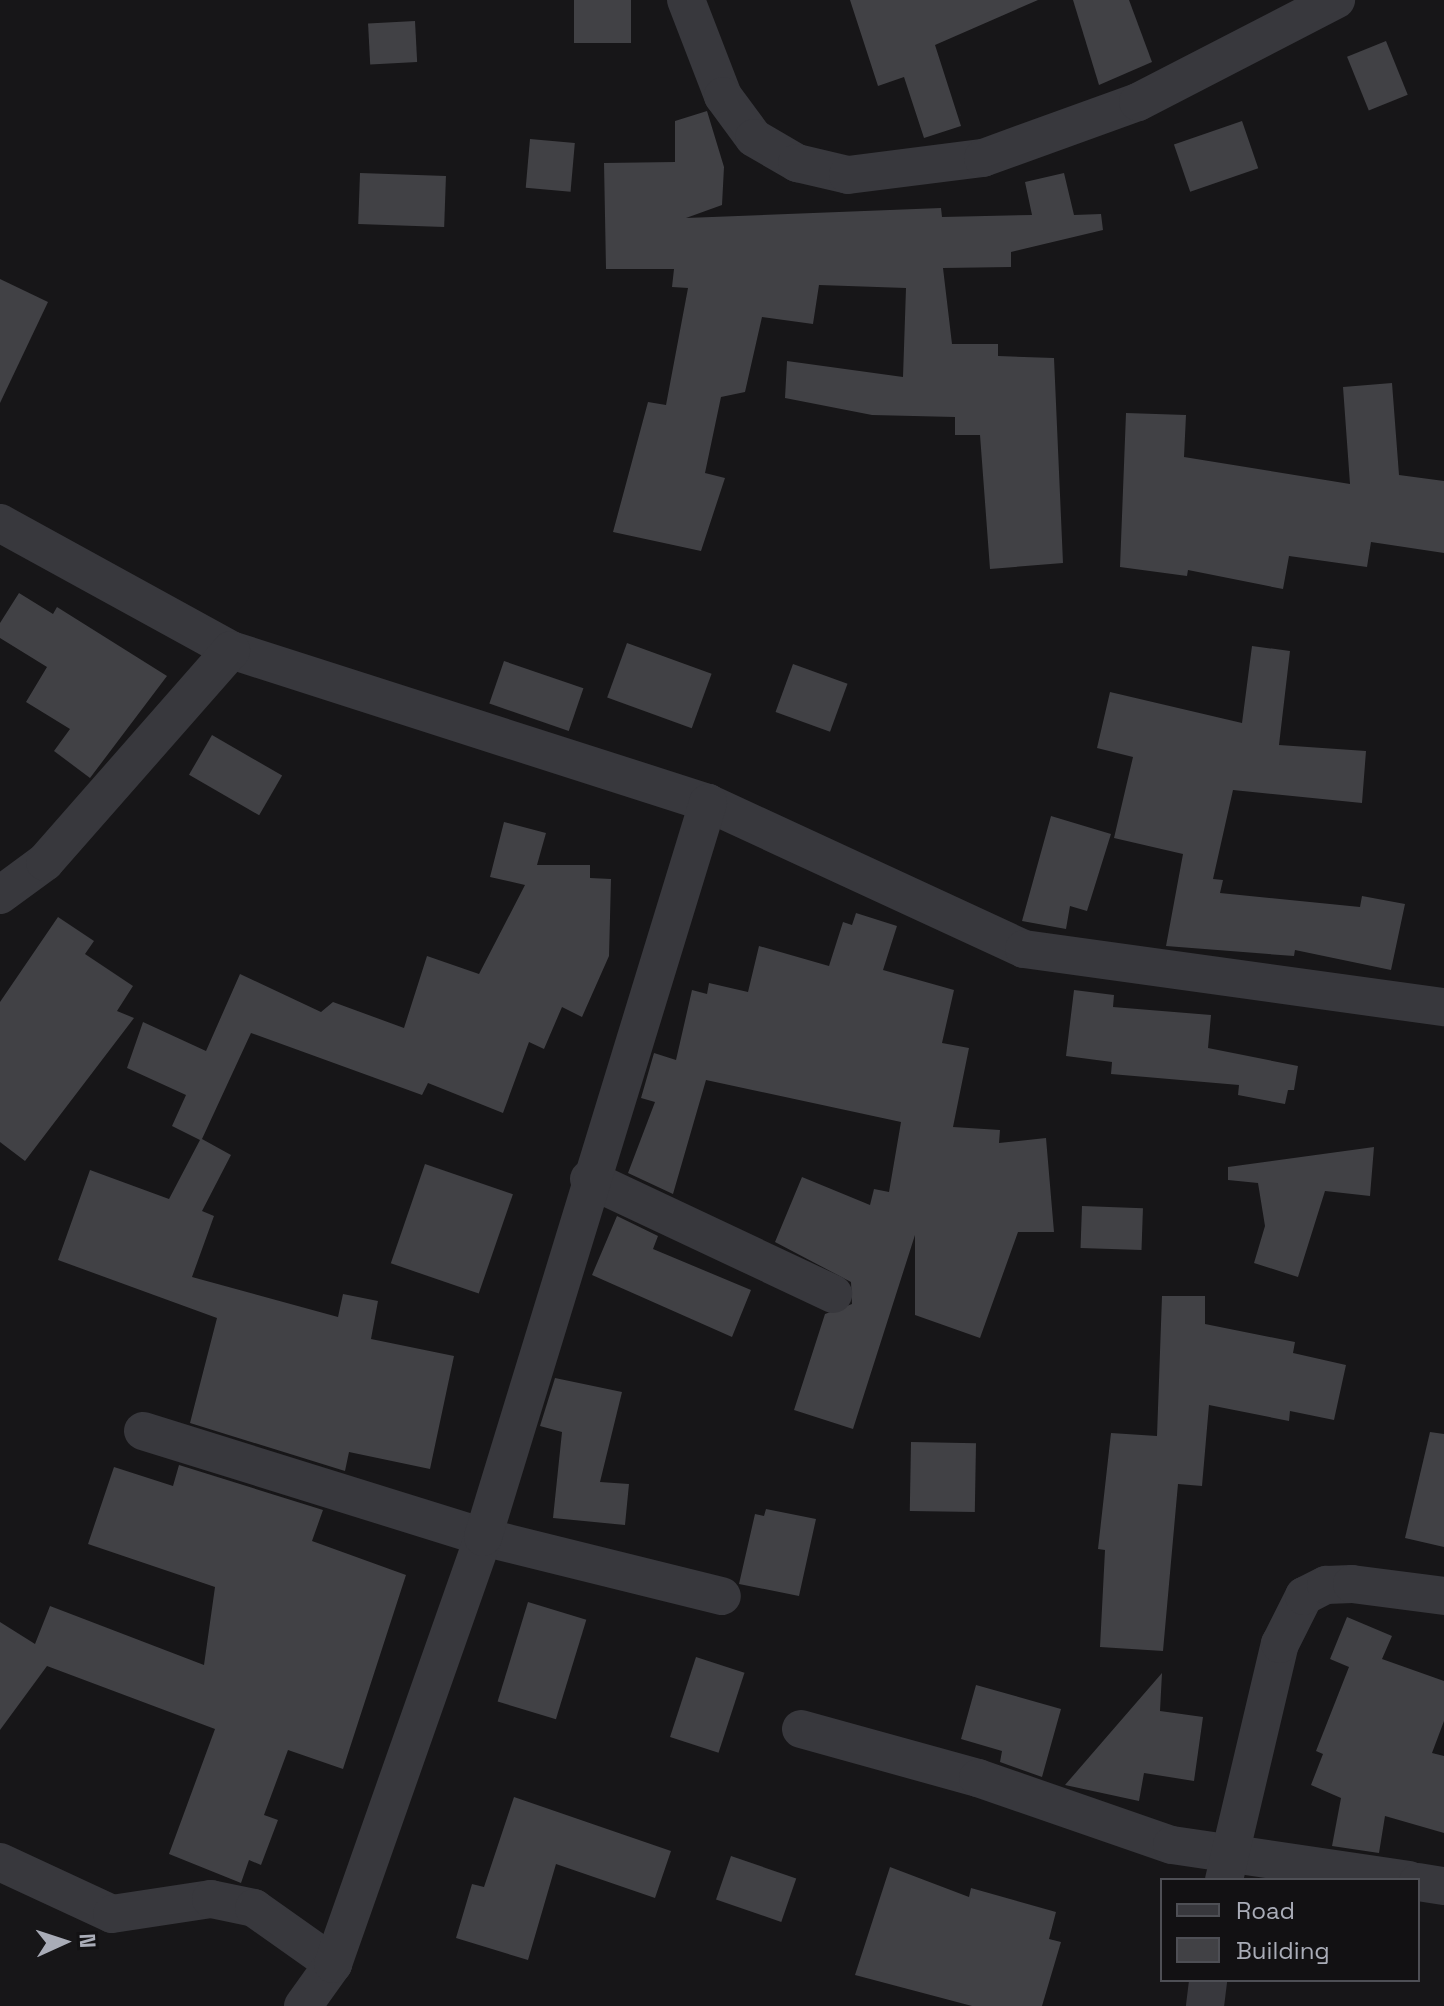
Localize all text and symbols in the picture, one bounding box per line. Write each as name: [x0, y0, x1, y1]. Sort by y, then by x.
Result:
legend: [1160, 1878, 1420, 1982]
text: Road: [1236, 1895, 1295, 1926]
north arrow: [24, 1902, 104, 1982]
text: N: [74, 1933, 102, 1949]
text: Building: [1236, 1935, 1330, 1966]

